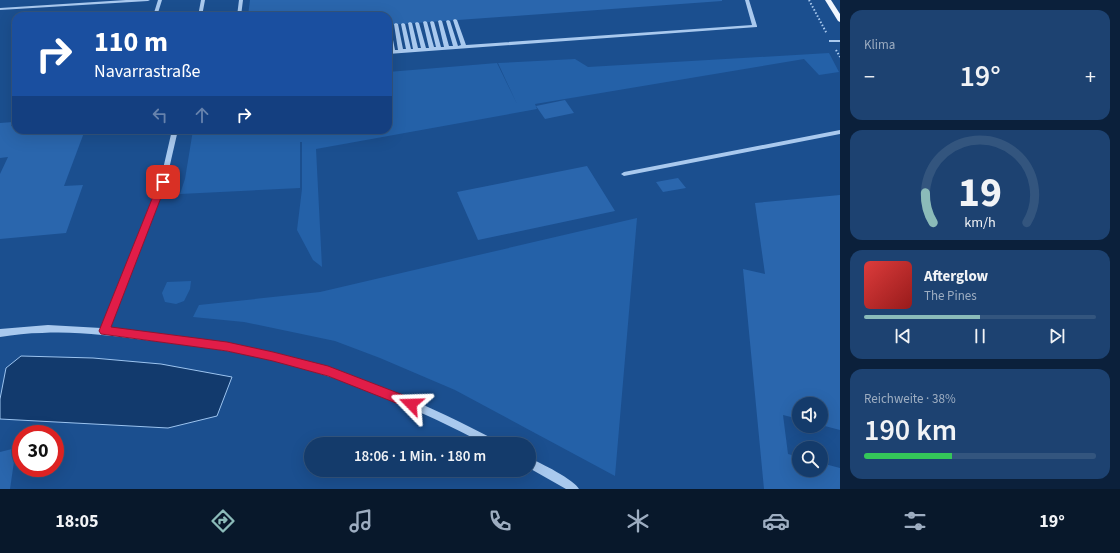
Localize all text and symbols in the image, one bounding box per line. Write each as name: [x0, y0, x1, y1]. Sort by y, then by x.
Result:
text: 110 m: [94, 22, 168, 62]
icon: right: [28, 28, 80, 80]
text: Klima: [864, 36, 895, 54]
text: 19°: [959, 55, 1001, 98]
text: Navarrastraße: [94, 59, 200, 84]
text: −: [864, 61, 875, 93]
text: +: [1085, 61, 1096, 93]
icon: left: [149, 104, 171, 126]
icon: ahead: [191, 104, 213, 126]
icon: right: [233, 104, 255, 126]
text: 19: [958, 162, 1002, 222]
pin: [146, 165, 180, 199]
icon: arrive: [152, 171, 174, 193]
text: km/h: [964, 211, 996, 232]
text: Afterglow: [924, 266, 988, 287]
text: The Pines: [924, 287, 977, 305]
icon: previous: [892, 325, 914, 347]
icon: pause: [969, 325, 991, 347]
icon: next: [1046, 325, 1068, 347]
position arrow: [390, 383, 432, 425]
text: Reichweite · 38%: [864, 390, 956, 408]
map controls: [792, 397, 828, 477]
button: sound: [792, 397, 828, 433]
text: 190 km: [864, 409, 957, 452]
speed limit sign: 30: [12, 425, 64, 477]
button: search: [792, 441, 828, 477]
text: 18:06 · 1 Min. · 180 m: [354, 446, 486, 467]
icon: directions: [209, 507, 237, 535]
icon: music: [347, 507, 375, 535]
icon: phone: [486, 507, 514, 535]
icon: climate: [624, 507, 652, 535]
icon: car: [762, 507, 790, 535]
icon: filters: [901, 507, 929, 535]
text: 18:05: [55, 509, 99, 534]
text: 19°: [1039, 509, 1065, 534]

